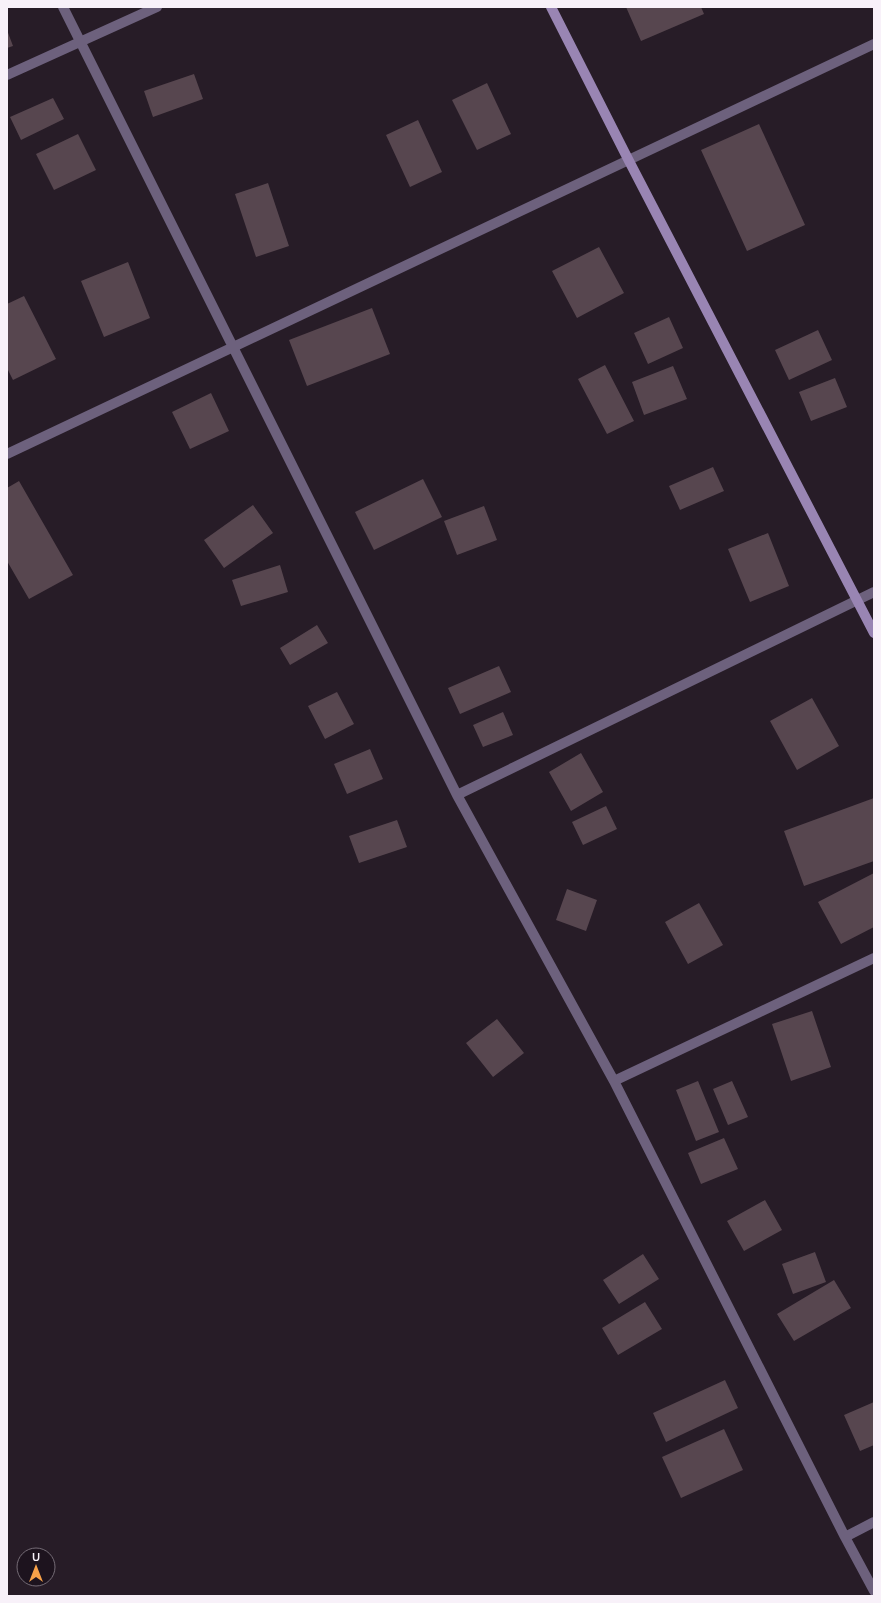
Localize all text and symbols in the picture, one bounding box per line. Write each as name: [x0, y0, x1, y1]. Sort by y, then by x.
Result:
north arrow: [16, 1547, 56, 1587]
text: U: [32, 1550, 40, 1564]

